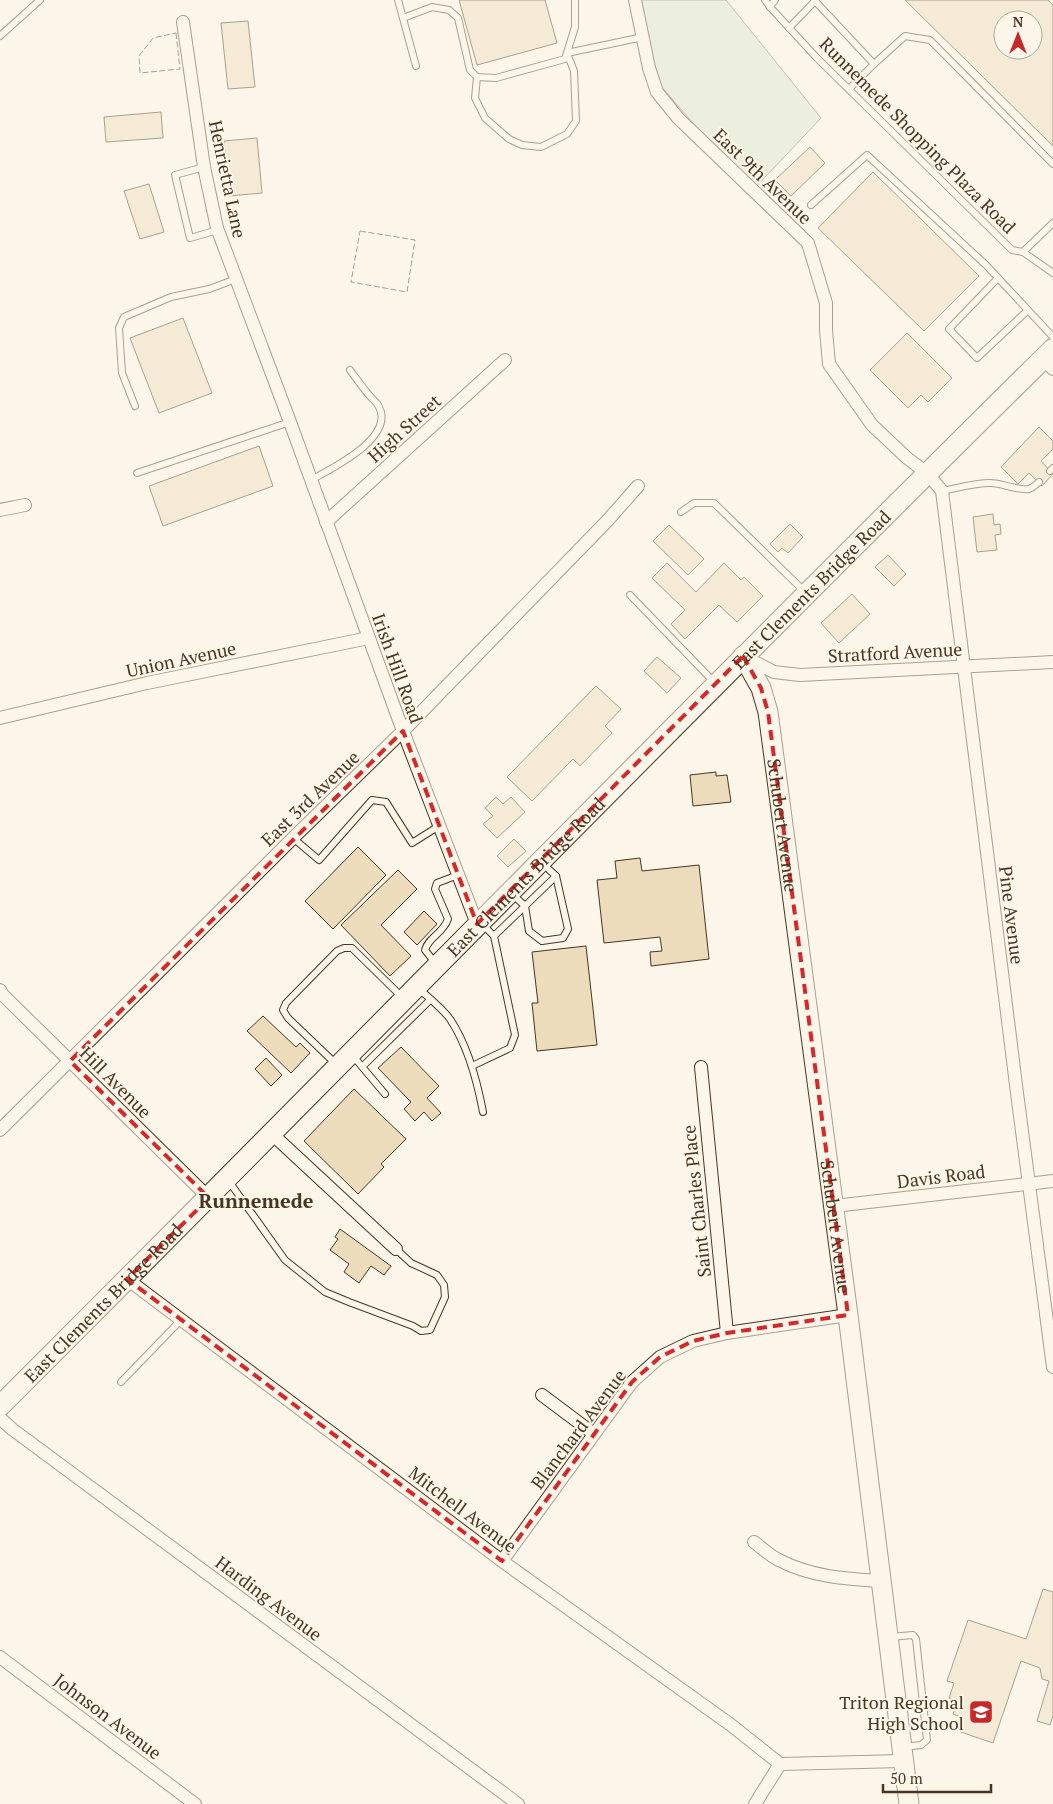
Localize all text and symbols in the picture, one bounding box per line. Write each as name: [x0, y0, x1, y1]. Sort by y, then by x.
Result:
north arrow: [993, 10, 1043, 60]
text: N: [1013, 12, 1024, 31]
street label: Runnemede Shopping Plaza Road: [815, 32, 1021, 238]
street label: Henrietta Lane: [204, 118, 252, 240]
street label: East 9th Avenue: [709, 123, 817, 229]
street label: High Street: [362, 388, 446, 467]
street label: East Clements Bridge Road: [726, 505, 896, 674]
street label: Irish Hill Road: [367, 610, 429, 726]
street label: Union Avenue: [124, 636, 238, 682]
street label: Stratford Avenue: [827, 636, 963, 668]
street label: East 3rd Avenue: [256, 745, 364, 851]
street label: Schubert Avenue: [762, 757, 804, 894]
street label: East Clements Bridge Road: [441, 792, 610, 962]
street label: Pine Avenue: [994, 864, 1030, 966]
street label: Hill Avenue: [75, 1041, 157, 1123]
street label: Saint Charles Place: [676, 1124, 716, 1278]
street label: Schubert Avenue: [816, 1159, 857, 1295]
street label: Davis Road: [896, 1159, 986, 1193]
district label: Runnemede: [199, 1187, 314, 1214]
street label: East Clements Bridge Road: [19, 1218, 188, 1387]
street label: Blanchard Avenue: [525, 1364, 631, 1494]
street label: Mitchell Avenue: [404, 1460, 522, 1558]
street label: Harding Avenue: [211, 1550, 327, 1646]
street label: Johnson Avenue: [49, 1668, 167, 1764]
place label: Triton Regional High School: [839, 1690, 964, 1735]
school or university icon: Triton Regional High School: [968, 1699, 994, 1725]
scale bar: [883, 1762, 990, 1794]
text: 50 m: [890, 1768, 923, 1788]

